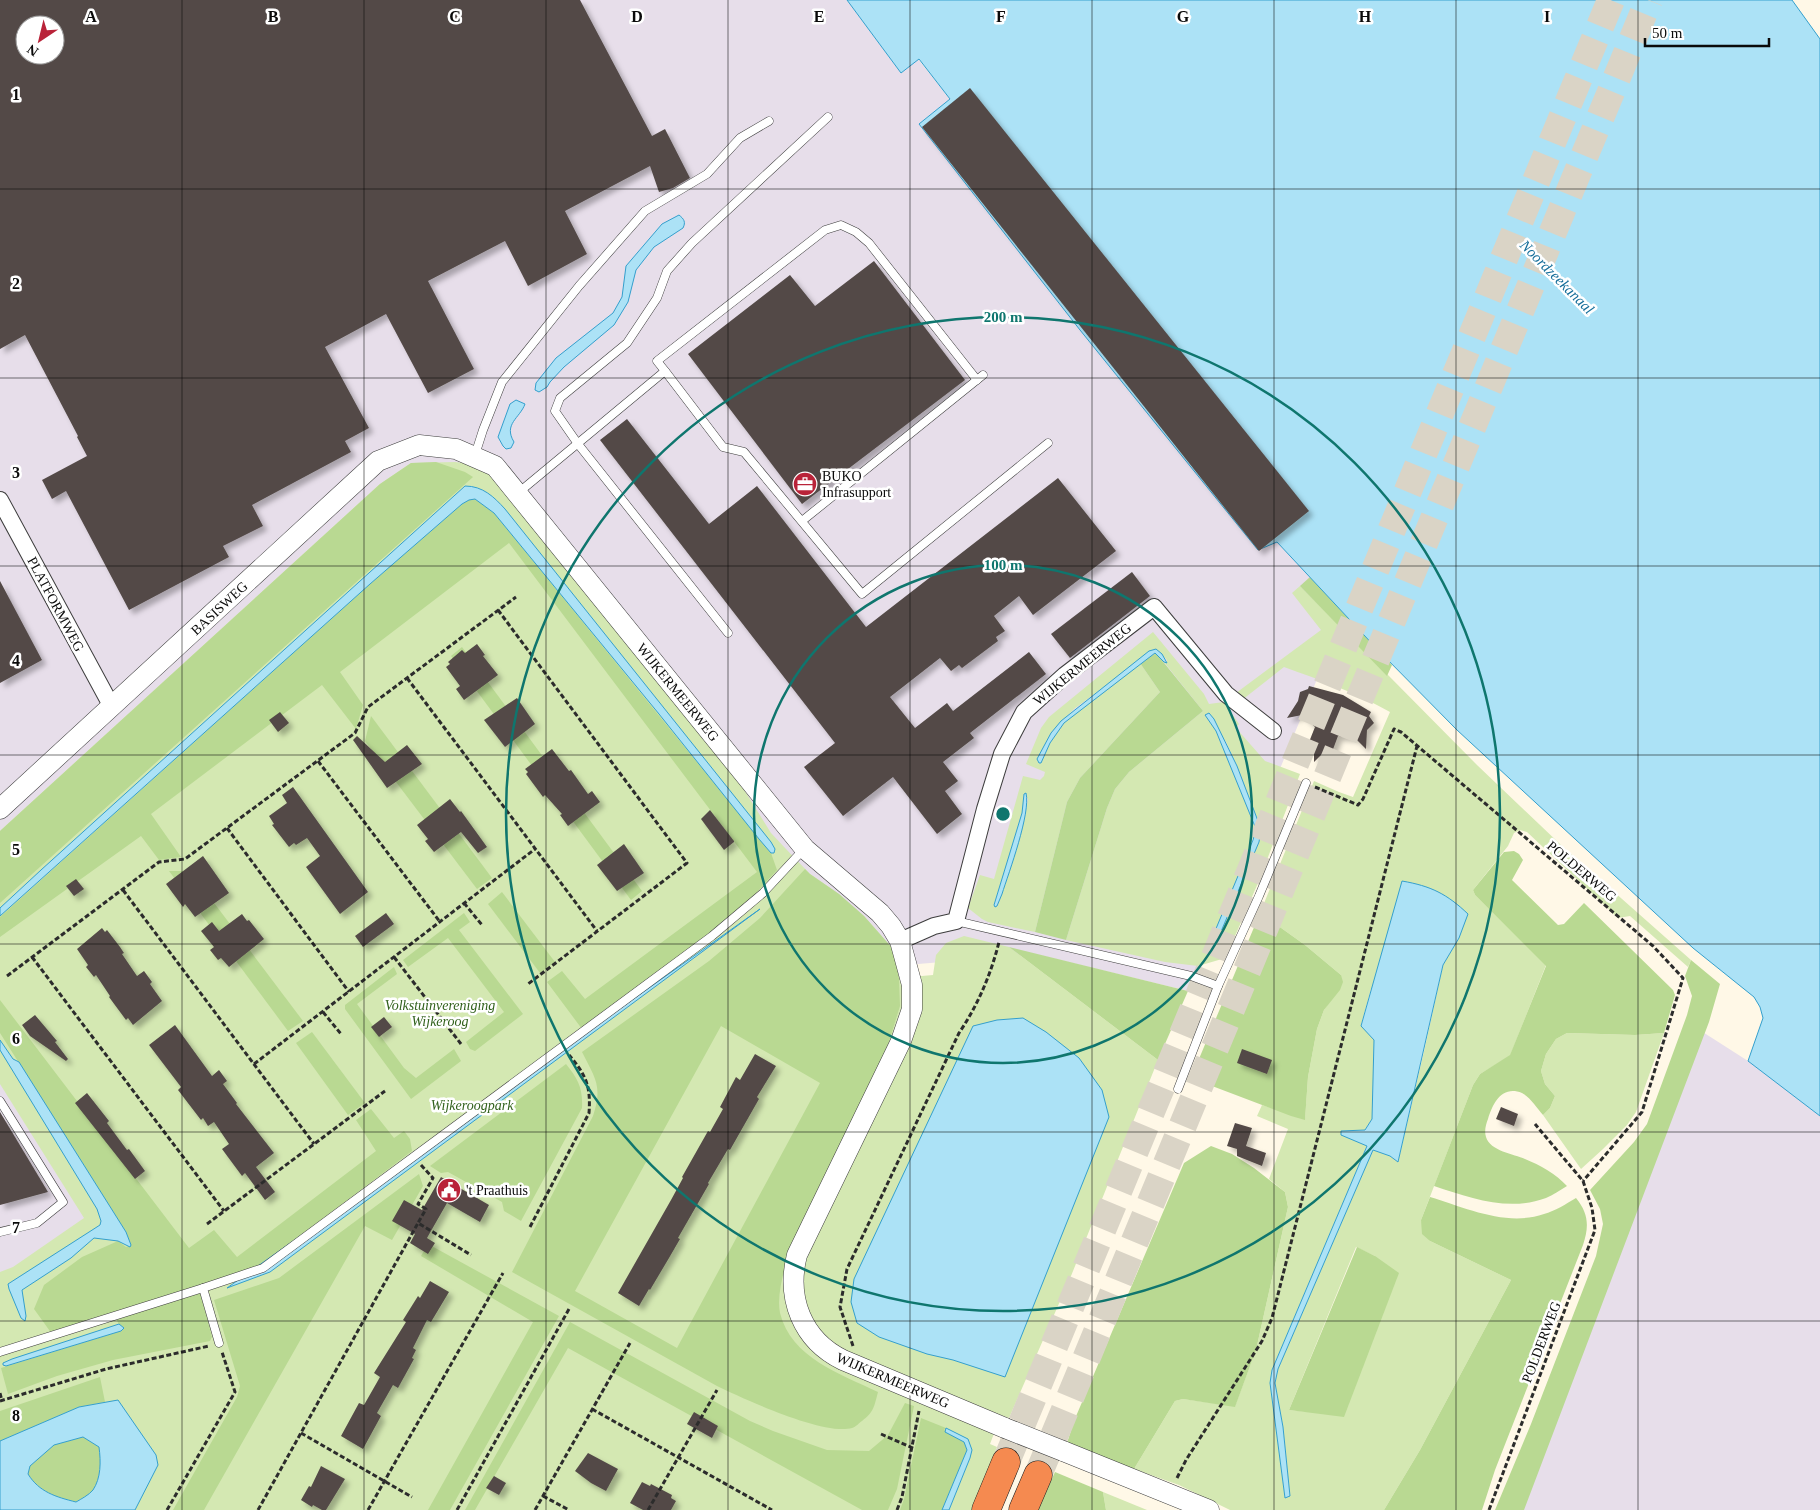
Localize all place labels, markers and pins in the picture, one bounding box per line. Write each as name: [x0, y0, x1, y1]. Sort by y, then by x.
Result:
place label: BUKO Infrasupport: [822, 469, 891, 500]
office icon: BUKO Infrasupport: [792, 471, 818, 497]
centre of rings: [994, 805, 1012, 823]
public building icon: 't Praathuis: [436, 1177, 462, 1203]
place label: 't Praathuis: [466, 1183, 528, 1198]

